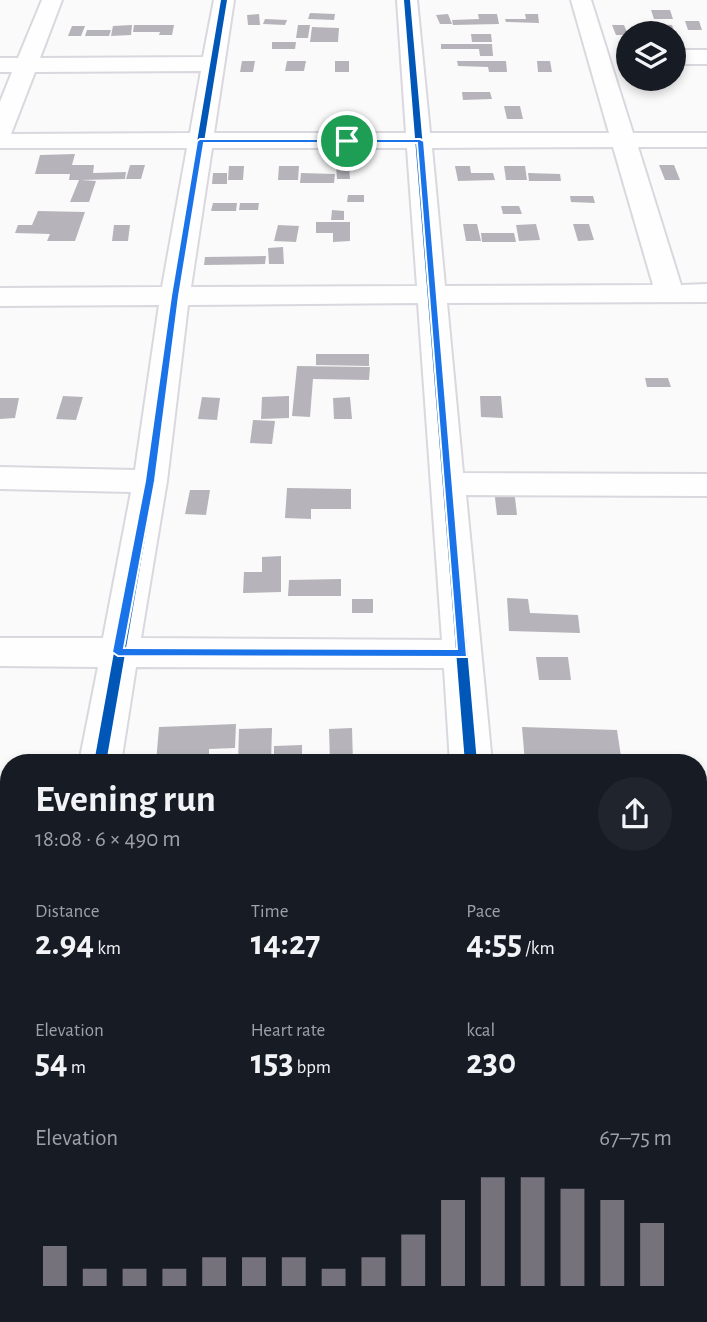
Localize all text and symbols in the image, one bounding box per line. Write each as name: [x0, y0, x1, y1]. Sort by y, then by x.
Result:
map controls: [616, 21, 686, 91]
button: layers: [616, 21, 686, 91]
pin: [317, 111, 377, 171]
icon: arrive: [328, 122, 366, 160]
button: share: [598, 777, 672, 851]
text: Evening run: [35, 781, 216, 819]
text: 18:08 · 6 × 490 m: [35, 828, 181, 851]
text: Distance: [35, 902, 99, 921]
text: Time: [251, 902, 289, 921]
text: Pace: [466, 902, 501, 921]
text: 2.94: [35, 926, 94, 961]
text: 14:27: [251, 926, 320, 961]
text: 4:55: [466, 926, 522, 961]
text: km: [94, 939, 121, 958]
text: /km: [522, 939, 555, 958]
text: Elevation: [35, 1021, 104, 1040]
text: Heart rate: [251, 1021, 325, 1040]
text: kcal: [466, 1021, 495, 1040]
text: 54: [35, 1045, 68, 1080]
text: 153: [251, 1045, 293, 1080]
text: 230: [466, 1045, 516, 1080]
text: m: [68, 1058, 86, 1077]
text: bpm: [293, 1058, 331, 1077]
text: Elevation: [35, 1127, 118, 1150]
text: 67–75 m: [599, 1127, 672, 1150]

